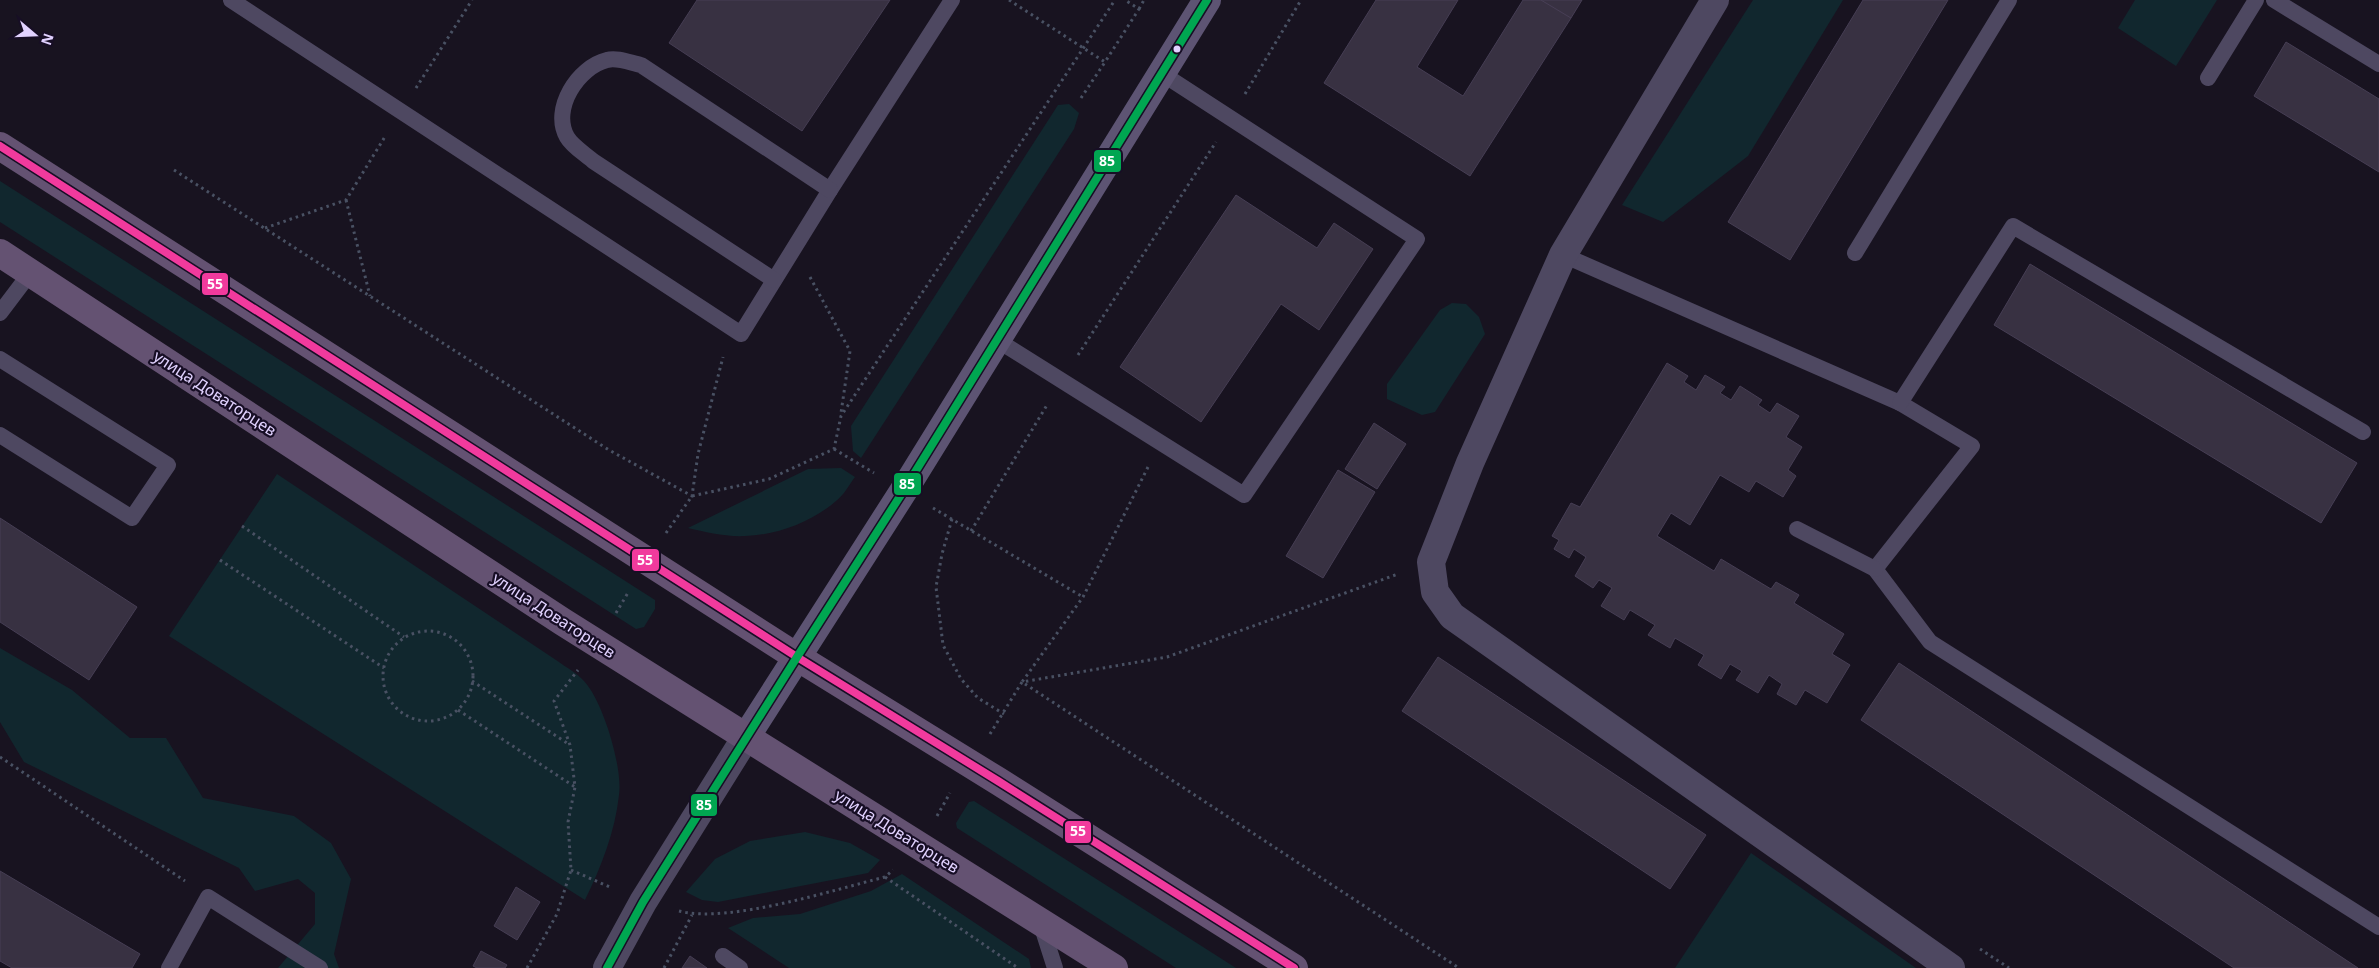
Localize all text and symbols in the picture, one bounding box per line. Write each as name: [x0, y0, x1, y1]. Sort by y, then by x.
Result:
north arrow: [10, 10, 60, 60]
text: N: [37, 31, 59, 48]
unlabelled marker: [1172, 44, 1182, 54]
line badge: 85: [1093, 149, 1122, 173]
text: 85: [1099, 151, 1115, 170]
line badge: 55: [201, 272, 229, 296]
text: 55: [207, 274, 223, 293]
street label: улица Доваторцев: [149, 345, 281, 441]
line badge: 85: [893, 472, 922, 496]
text: 85: [899, 474, 915, 493]
line badge: 55: [631, 548, 660, 572]
text: 55: [637, 550, 653, 569]
street label: улица Доваторцев: [488, 567, 620, 663]
street label: улица Доваторцев: [831, 784, 963, 878]
line badge: 85: [690, 793, 718, 817]
text: 85: [696, 795, 712, 814]
line badge: 55: [1064, 820, 1092, 844]
text: 55: [1070, 821, 1086, 840]

